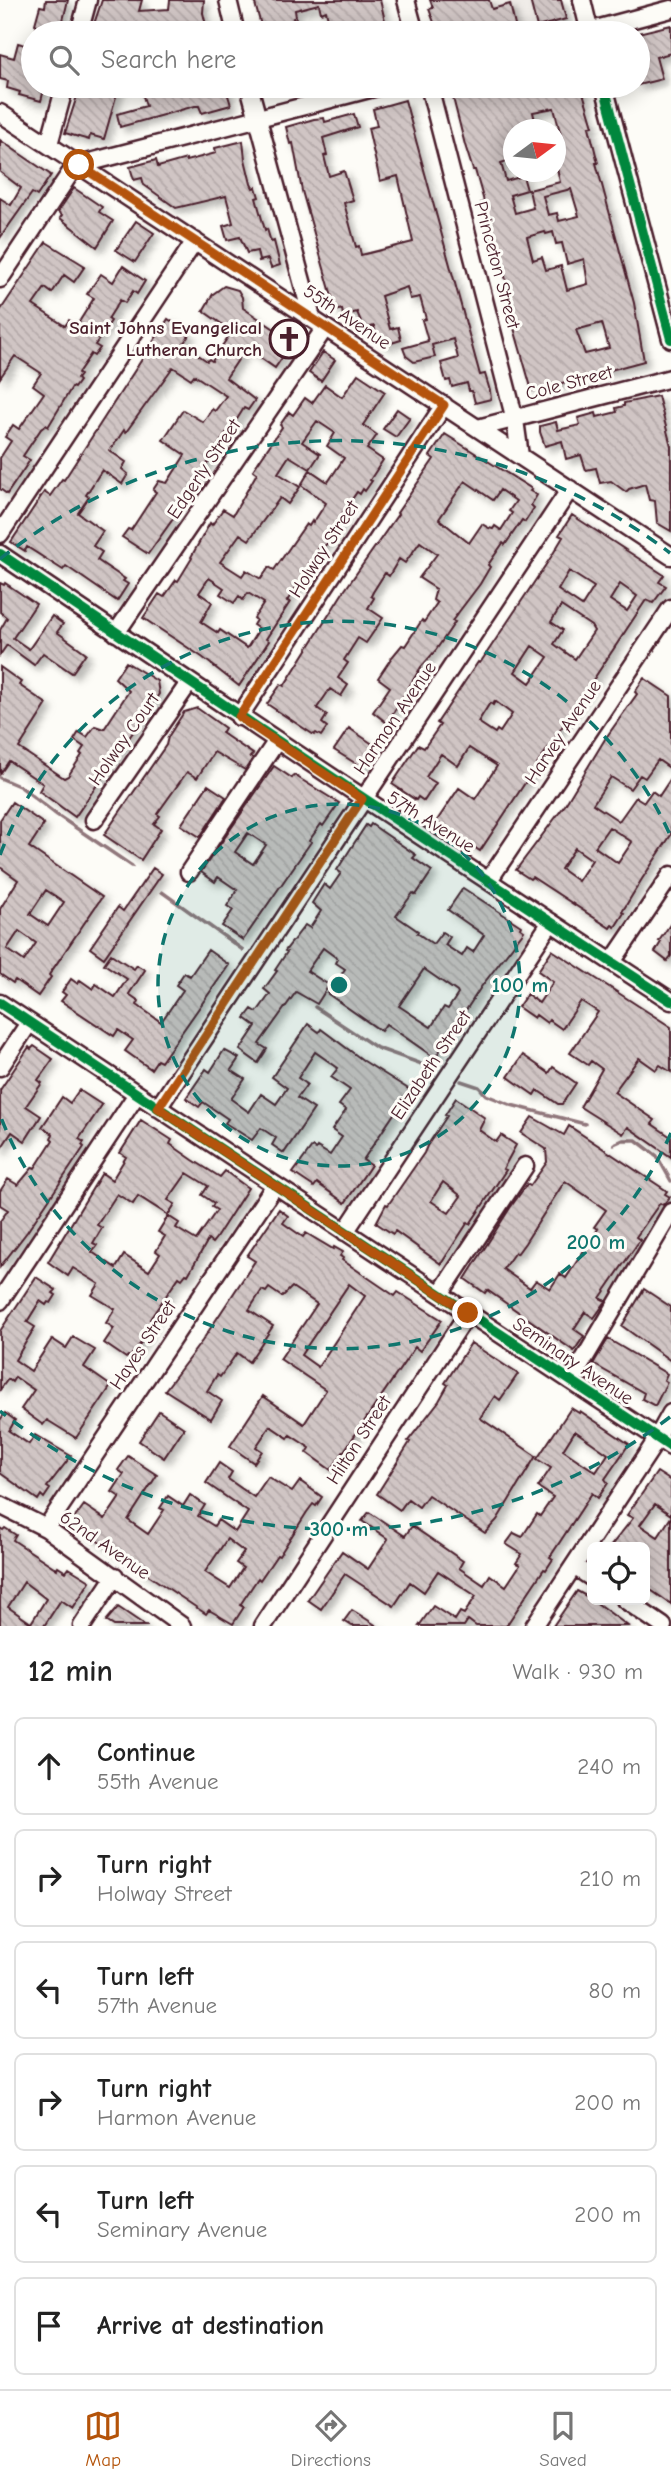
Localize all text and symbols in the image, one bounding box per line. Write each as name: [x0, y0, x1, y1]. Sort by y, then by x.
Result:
search box: [21, 21, 650, 98]
icon: search: [45, 41, 83, 79]
text: Search here: [101, 45, 236, 75]
north arrow: [503, 119, 566, 182]
route start: [63, 149, 94, 180]
street label: Princeton Street: [469, 199, 525, 332]
street label: 55th Avenue: [299, 280, 395, 354]
place label: Saint Johns Evangelical Lutheran Church: [69, 317, 262, 361]
church icon: Saint Johns Evangelical Lutheran Church: [268, 318, 310, 360]
street label: Cole Street: [523, 361, 616, 405]
street label: Edgerly Street: [163, 415, 246, 523]
street label: Holway Street: [284, 496, 364, 602]
street label: Harmon Avenue: [349, 657, 441, 779]
street label: Harvey Avenue: [520, 676, 606, 788]
street label: Holway Court: [84, 688, 164, 790]
street label: 57th Avenue: [383, 786, 479, 858]
centre of rings: [327, 973, 351, 997]
text: 100 m: [492, 973, 548, 997]
street label: Elizabeth Street: [386, 1006, 476, 1124]
text: 200 m: [567, 1230, 625, 1254]
street label: Hayes Street: [105, 1296, 181, 1394]
route end: [452, 1297, 483, 1328]
street label: Seminary Avenue: [509, 1313, 637, 1409]
street label: Hilton Street: [322, 1391, 396, 1489]
street label: 62nd Avenue: [56, 1506, 154, 1584]
text: 300 m: [310, 1517, 368, 1541]
map controls: [587, 1542, 650, 1605]
button: locate: [587, 1542, 650, 1605]
text: 12 min: [28, 1654, 113, 1689]
text: Walk · 930 m: [513, 1658, 643, 1685]
text: Continue: [97, 1738, 195, 1768]
icon: ahead: [30, 1747, 68, 1785]
text: 240 m: [577, 1753, 641, 1780]
text: 55th Avenue: [97, 1768, 219, 1795]
text: Turn right: [97, 1850, 211, 1880]
icon: right: [30, 1859, 68, 1897]
text: 210 m: [579, 1865, 641, 1892]
text: Holway Street: [97, 1880, 232, 1907]
text: Turn left: [97, 1962, 194, 1992]
icon: left: [30, 1971, 68, 2009]
text: 80 m: [588, 1977, 641, 2004]
text: 57th Avenue: [97, 1992, 217, 2019]
text: Turn right: [97, 2074, 211, 2104]
icon: right: [30, 2083, 68, 2121]
text: 200 m: [574, 2089, 641, 2116]
text: Harmon Avenue: [97, 2104, 256, 2131]
text: Turn left: [97, 2186, 194, 2216]
icon: left: [30, 2195, 68, 2233]
text: 200 m: [574, 2201, 641, 2228]
text: Seminary Avenue: [97, 2216, 267, 2243]
icon: arrive: [30, 2307, 68, 2345]
text: Arrive at destination: [97, 2311, 324, 2341]
tab: Map: [84, 2407, 122, 2471]
tab: Directions: [291, 2407, 371, 2471]
tab: Saved: [539, 2407, 587, 2471]

